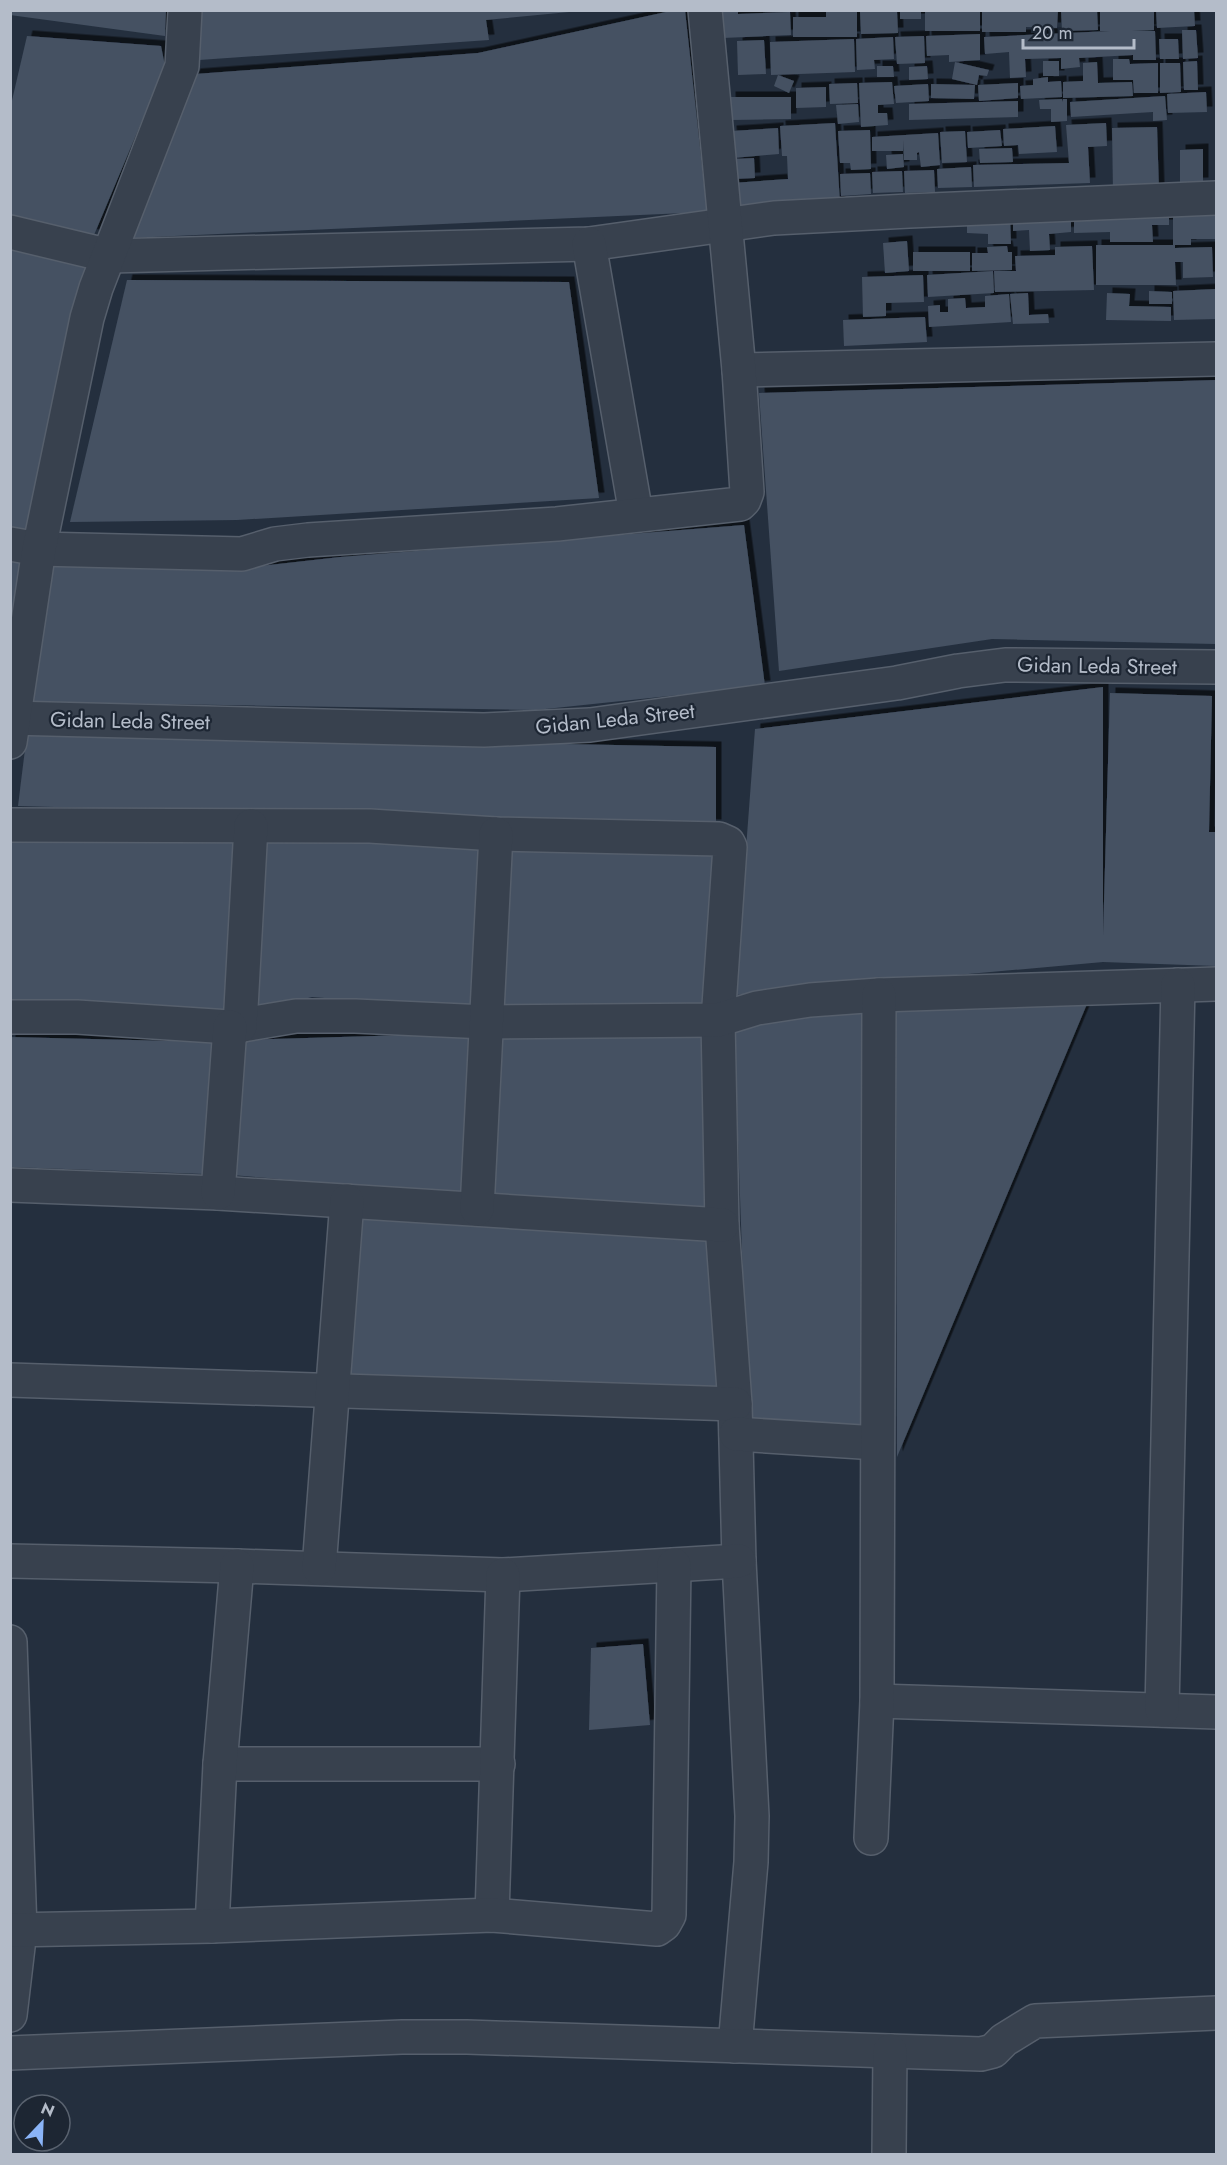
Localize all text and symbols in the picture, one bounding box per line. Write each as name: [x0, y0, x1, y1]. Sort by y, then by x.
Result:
scale bar: [1023, 12, 1134, 50]
text: 20 m: [1032, 20, 1072, 46]
street label: Gidan Leda Street: [1017, 650, 1177, 682]
street label: Gidan Leda Street: [534, 696, 696, 742]
street label: Gidan Leda Street: [50, 705, 210, 737]
north arrow: [12, 2093, 72, 2153]
text: N: [37, 2097, 58, 2123]

